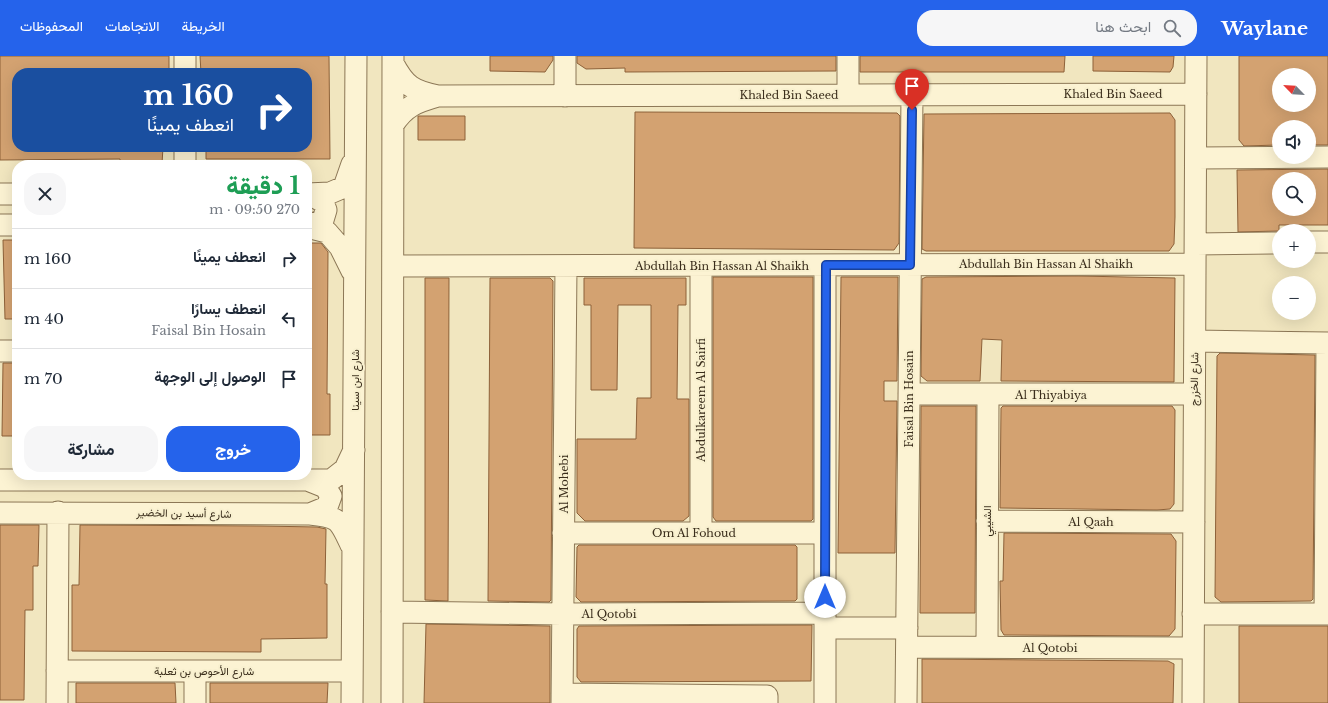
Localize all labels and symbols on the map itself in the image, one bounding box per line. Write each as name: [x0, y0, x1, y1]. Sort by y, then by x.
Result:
north arrow: [1272, 68, 1316, 112]
pin: [895, 69, 929, 110]
street label: Khaled Bin Saeed: [1064, 87, 1163, 101]
street label: Khaled Bin Saeed: [740, 88, 839, 102]
street label: Abdullah Bin Hassan Al Shaikh: [958, 257, 1133, 271]
street label: Abdullah Bin Hassan Al Shaikh: [634, 259, 809, 273]
street label: Abdulkareem Al Sairfi: [694, 338, 708, 463]
street label: شارع ابن سينا: [348, 349, 363, 411]
street label: Faisal Bin Hosain: [902, 350, 916, 448]
street label: شارع الخزرج: [1187, 352, 1202, 406]
street label: Al Thiyabiya: [1014, 388, 1088, 402]
street label: Al Mohebi: [557, 454, 571, 514]
street label: شارع أسيد بن الخضير: [135, 505, 232, 522]
street label: الشيبي: [980, 506, 997, 536]
street label: Al Qaah: [1067, 515, 1114, 529]
street label: Om Al Fohoud: [652, 526, 736, 540]
position arrow: [804, 576, 846, 618]
street label: Al Qotobi: [580, 607, 637, 621]
street label: Al Qotobi: [1021, 641, 1078, 655]
street label: شارع الأحوص بن ثعلبة: [154, 664, 254, 679]

